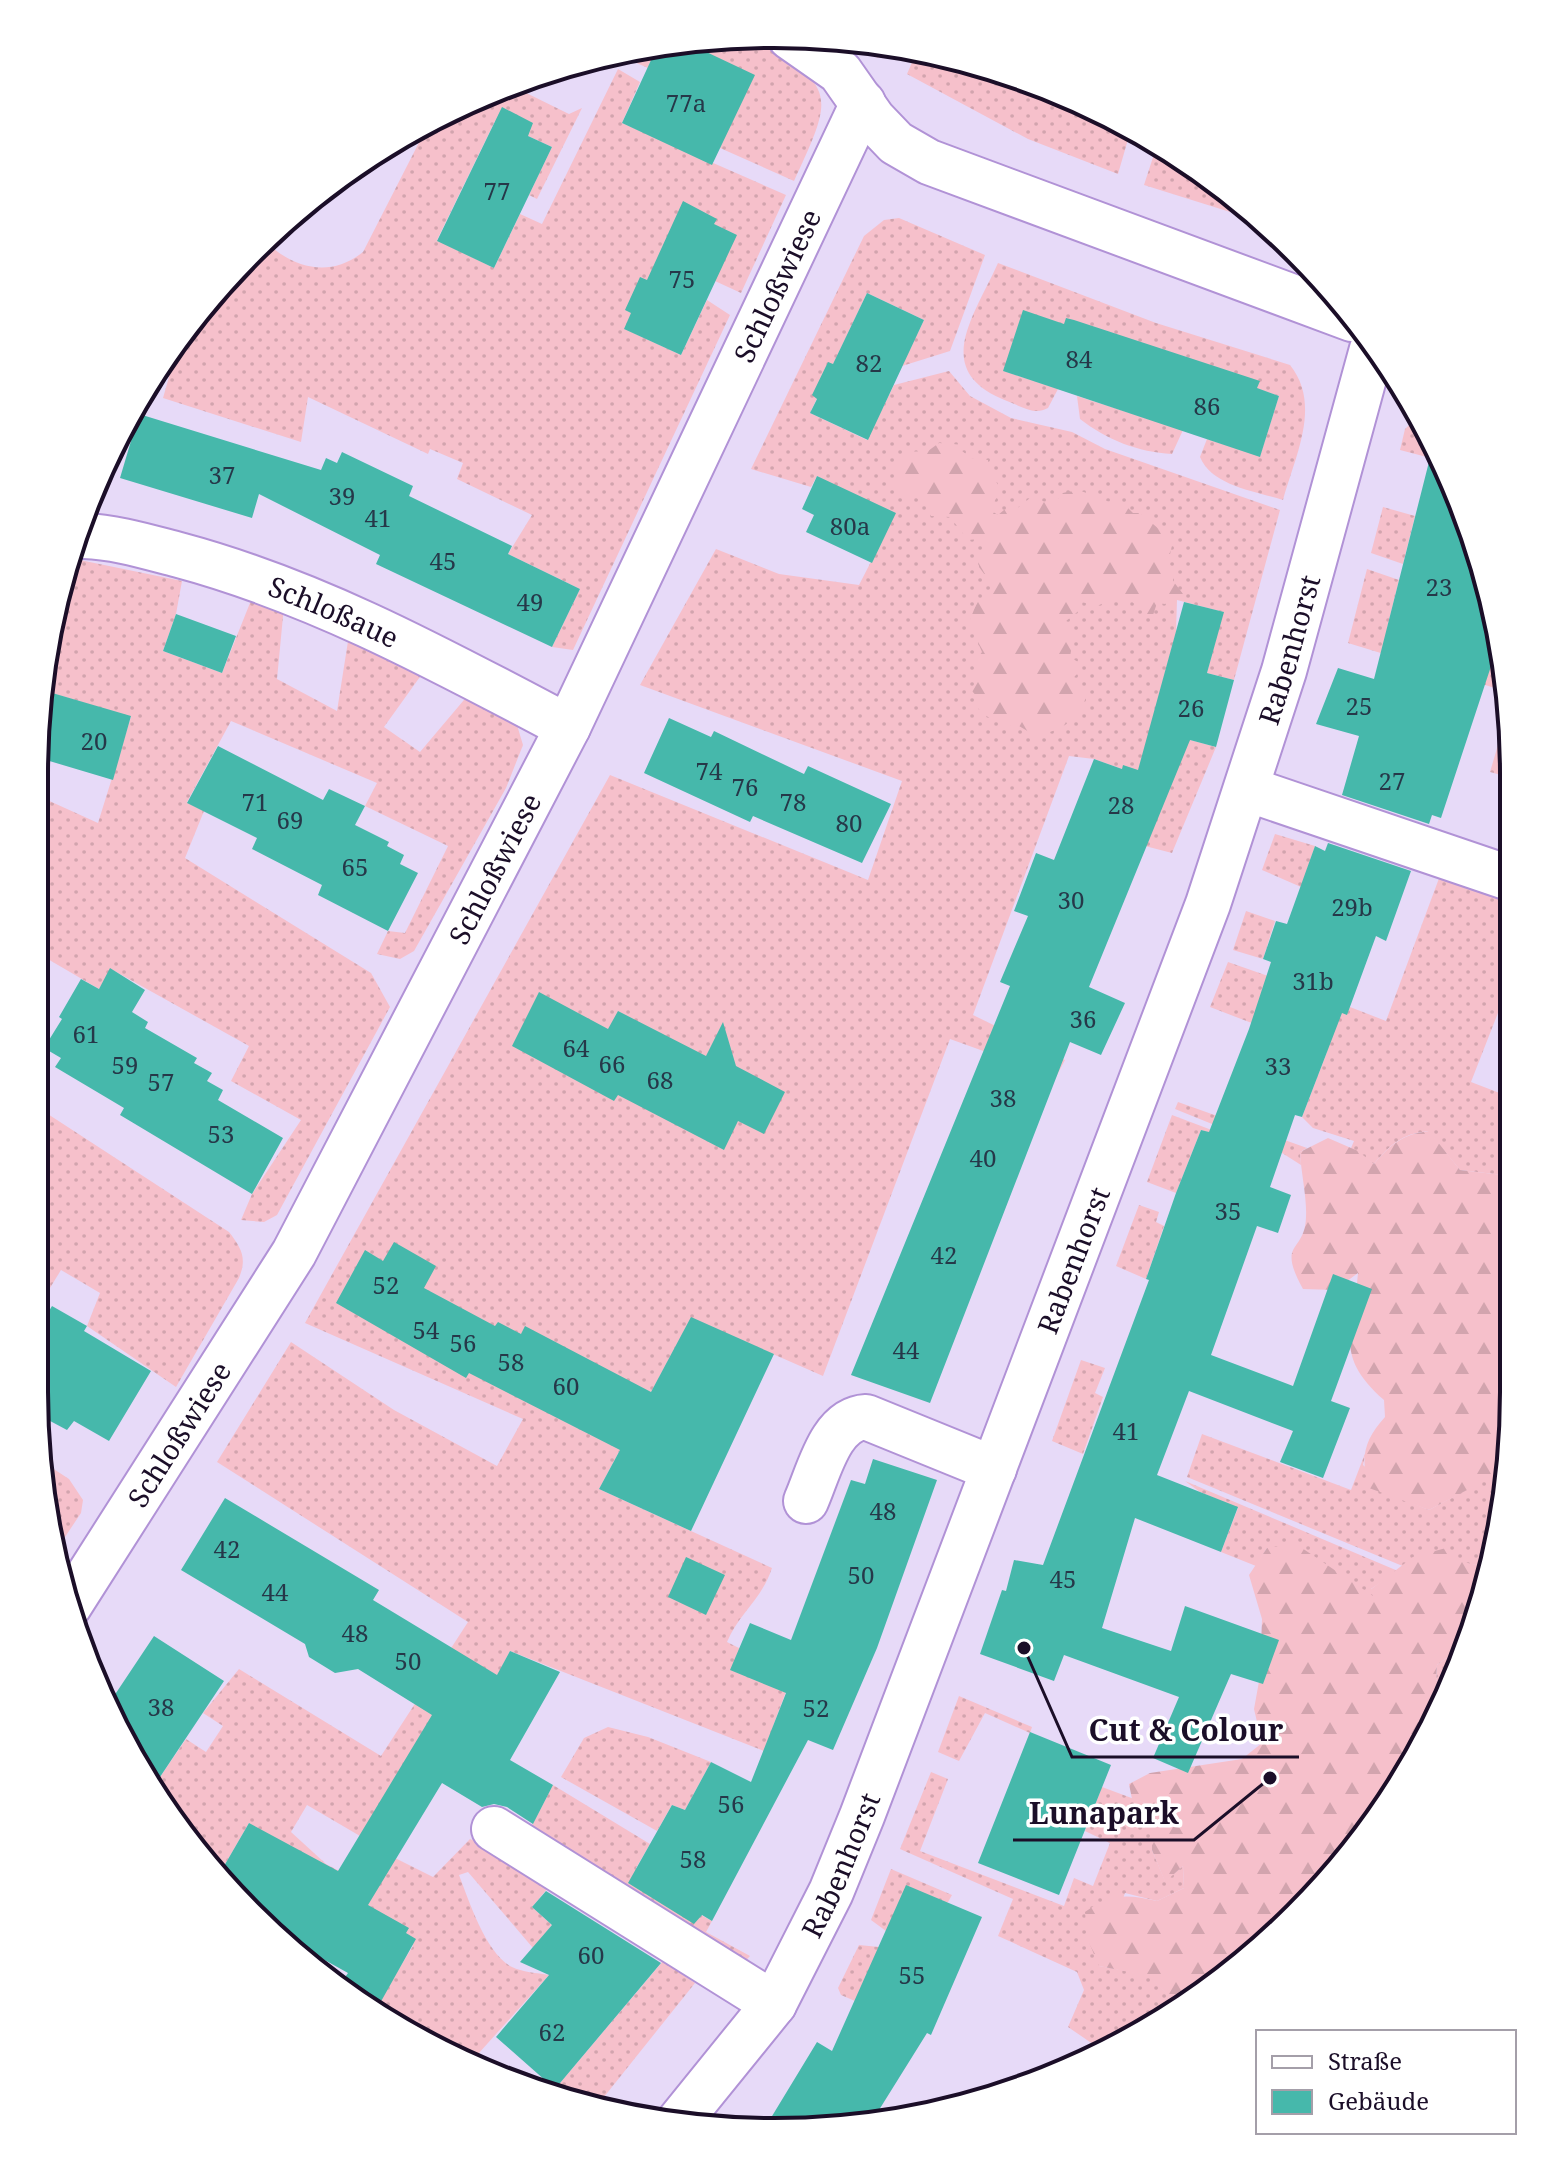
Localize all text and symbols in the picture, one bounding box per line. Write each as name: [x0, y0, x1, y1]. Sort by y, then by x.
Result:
house number: 77a: [666, 86, 706, 119]
house number: 77: [484, 174, 510, 207]
street label: Schloßwiese: [724, 203, 829, 368]
house number: 75: [669, 262, 695, 295]
house number: 84: [1066, 342, 1093, 375]
house number: 82: [856, 346, 882, 379]
house number: 86: [1194, 389, 1220, 422]
house number: 37: [209, 458, 235, 491]
house number: 39: [329, 479, 355, 512]
house number: 41: [365, 501, 391, 534]
house number: 80a: [830, 509, 870, 542]
house number: 45: [430, 544, 456, 577]
street label: Schloßaue: [263, 567, 405, 656]
street label: Rabenhorst: [1249, 570, 1328, 729]
house number: 23: [1426, 570, 1452, 603]
house number: 49: [517, 585, 543, 618]
house number: 25: [1346, 689, 1372, 722]
house number: 26: [1178, 691, 1204, 724]
house number: 20: [81, 724, 107, 757]
house number: 74: [696, 754, 723, 787]
house number: 27: [1379, 764, 1405, 797]
house number: 76: [732, 770, 758, 803]
house number: 71: [242, 785, 268, 818]
house number: 78: [780, 785, 806, 818]
street label: Schloßwiese: [439, 786, 549, 951]
house number: 28: [1108, 788, 1134, 821]
house number: 69: [277, 803, 303, 836]
house number: 80: [836, 806, 862, 839]
house number: 65: [342, 850, 368, 883]
house number: 30: [1058, 883, 1084, 916]
house number: 29b: [1331, 890, 1373, 923]
house number: 31b: [1292, 964, 1334, 997]
house number: 36: [1070, 1002, 1096, 1035]
house number: 61: [73, 1017, 99, 1050]
house number: 64: [563, 1031, 590, 1064]
house number: 66: [599, 1047, 625, 1080]
house number: 59: [112, 1048, 138, 1081]
house number: 33: [1265, 1049, 1291, 1082]
house number: 68: [647, 1063, 673, 1096]
house number: 57: [148, 1065, 174, 1098]
house number: 38: [990, 1081, 1016, 1114]
house number: 53: [208, 1117, 234, 1150]
house number: 40: [970, 1141, 996, 1174]
street label: Rabenhorst: [1028, 1181, 1118, 1339]
house number: 35: [1215, 1194, 1241, 1227]
house number: 42: [931, 1238, 957, 1271]
house number: 52: [373, 1268, 399, 1301]
house number: 54: [413, 1313, 440, 1346]
house number: 56: [450, 1326, 476, 1359]
house number: 44: [893, 1333, 920, 1366]
house number: 58: [498, 1345, 524, 1378]
street label: Schloßwiese: [118, 1354, 239, 1514]
house number: 60: [553, 1369, 579, 1402]
house number: 41: [1113, 1414, 1139, 1447]
house number: 48: [870, 1494, 896, 1527]
house number: 42: [214, 1532, 240, 1565]
house number: 50: [848, 1558, 874, 1591]
house number: 45: [1050, 1562, 1076, 1595]
house number: 44: [262, 1575, 289, 1608]
house number: 48: [342, 1616, 368, 1649]
house number: 50: [395, 1644, 421, 1677]
house number: 38: [148, 1690, 174, 1723]
house number: 52: [803, 1691, 829, 1724]
callout: Cut & Colour: [1072, 1703, 1299, 1757]
text: Cut & Colour: [1088, 1709, 1284, 1750]
callout: Lunapark: [1013, 1786, 1194, 1840]
house number: 56: [718, 1787, 744, 1820]
street label: Rabenhorst: [792, 1787, 888, 1944]
text: Lunapark: [1029, 1792, 1180, 1833]
house number: 58: [680, 1842, 706, 1875]
house number: 60: [578, 1938, 604, 1971]
house number: 55: [899, 1958, 925, 1991]
house number: 62: [539, 2015, 565, 2048]
legend: [1256, 2030, 1516, 2134]
text: Straße: [1328, 2044, 1402, 2077]
text: Gebäude: [1328, 2084, 1429, 2117]

